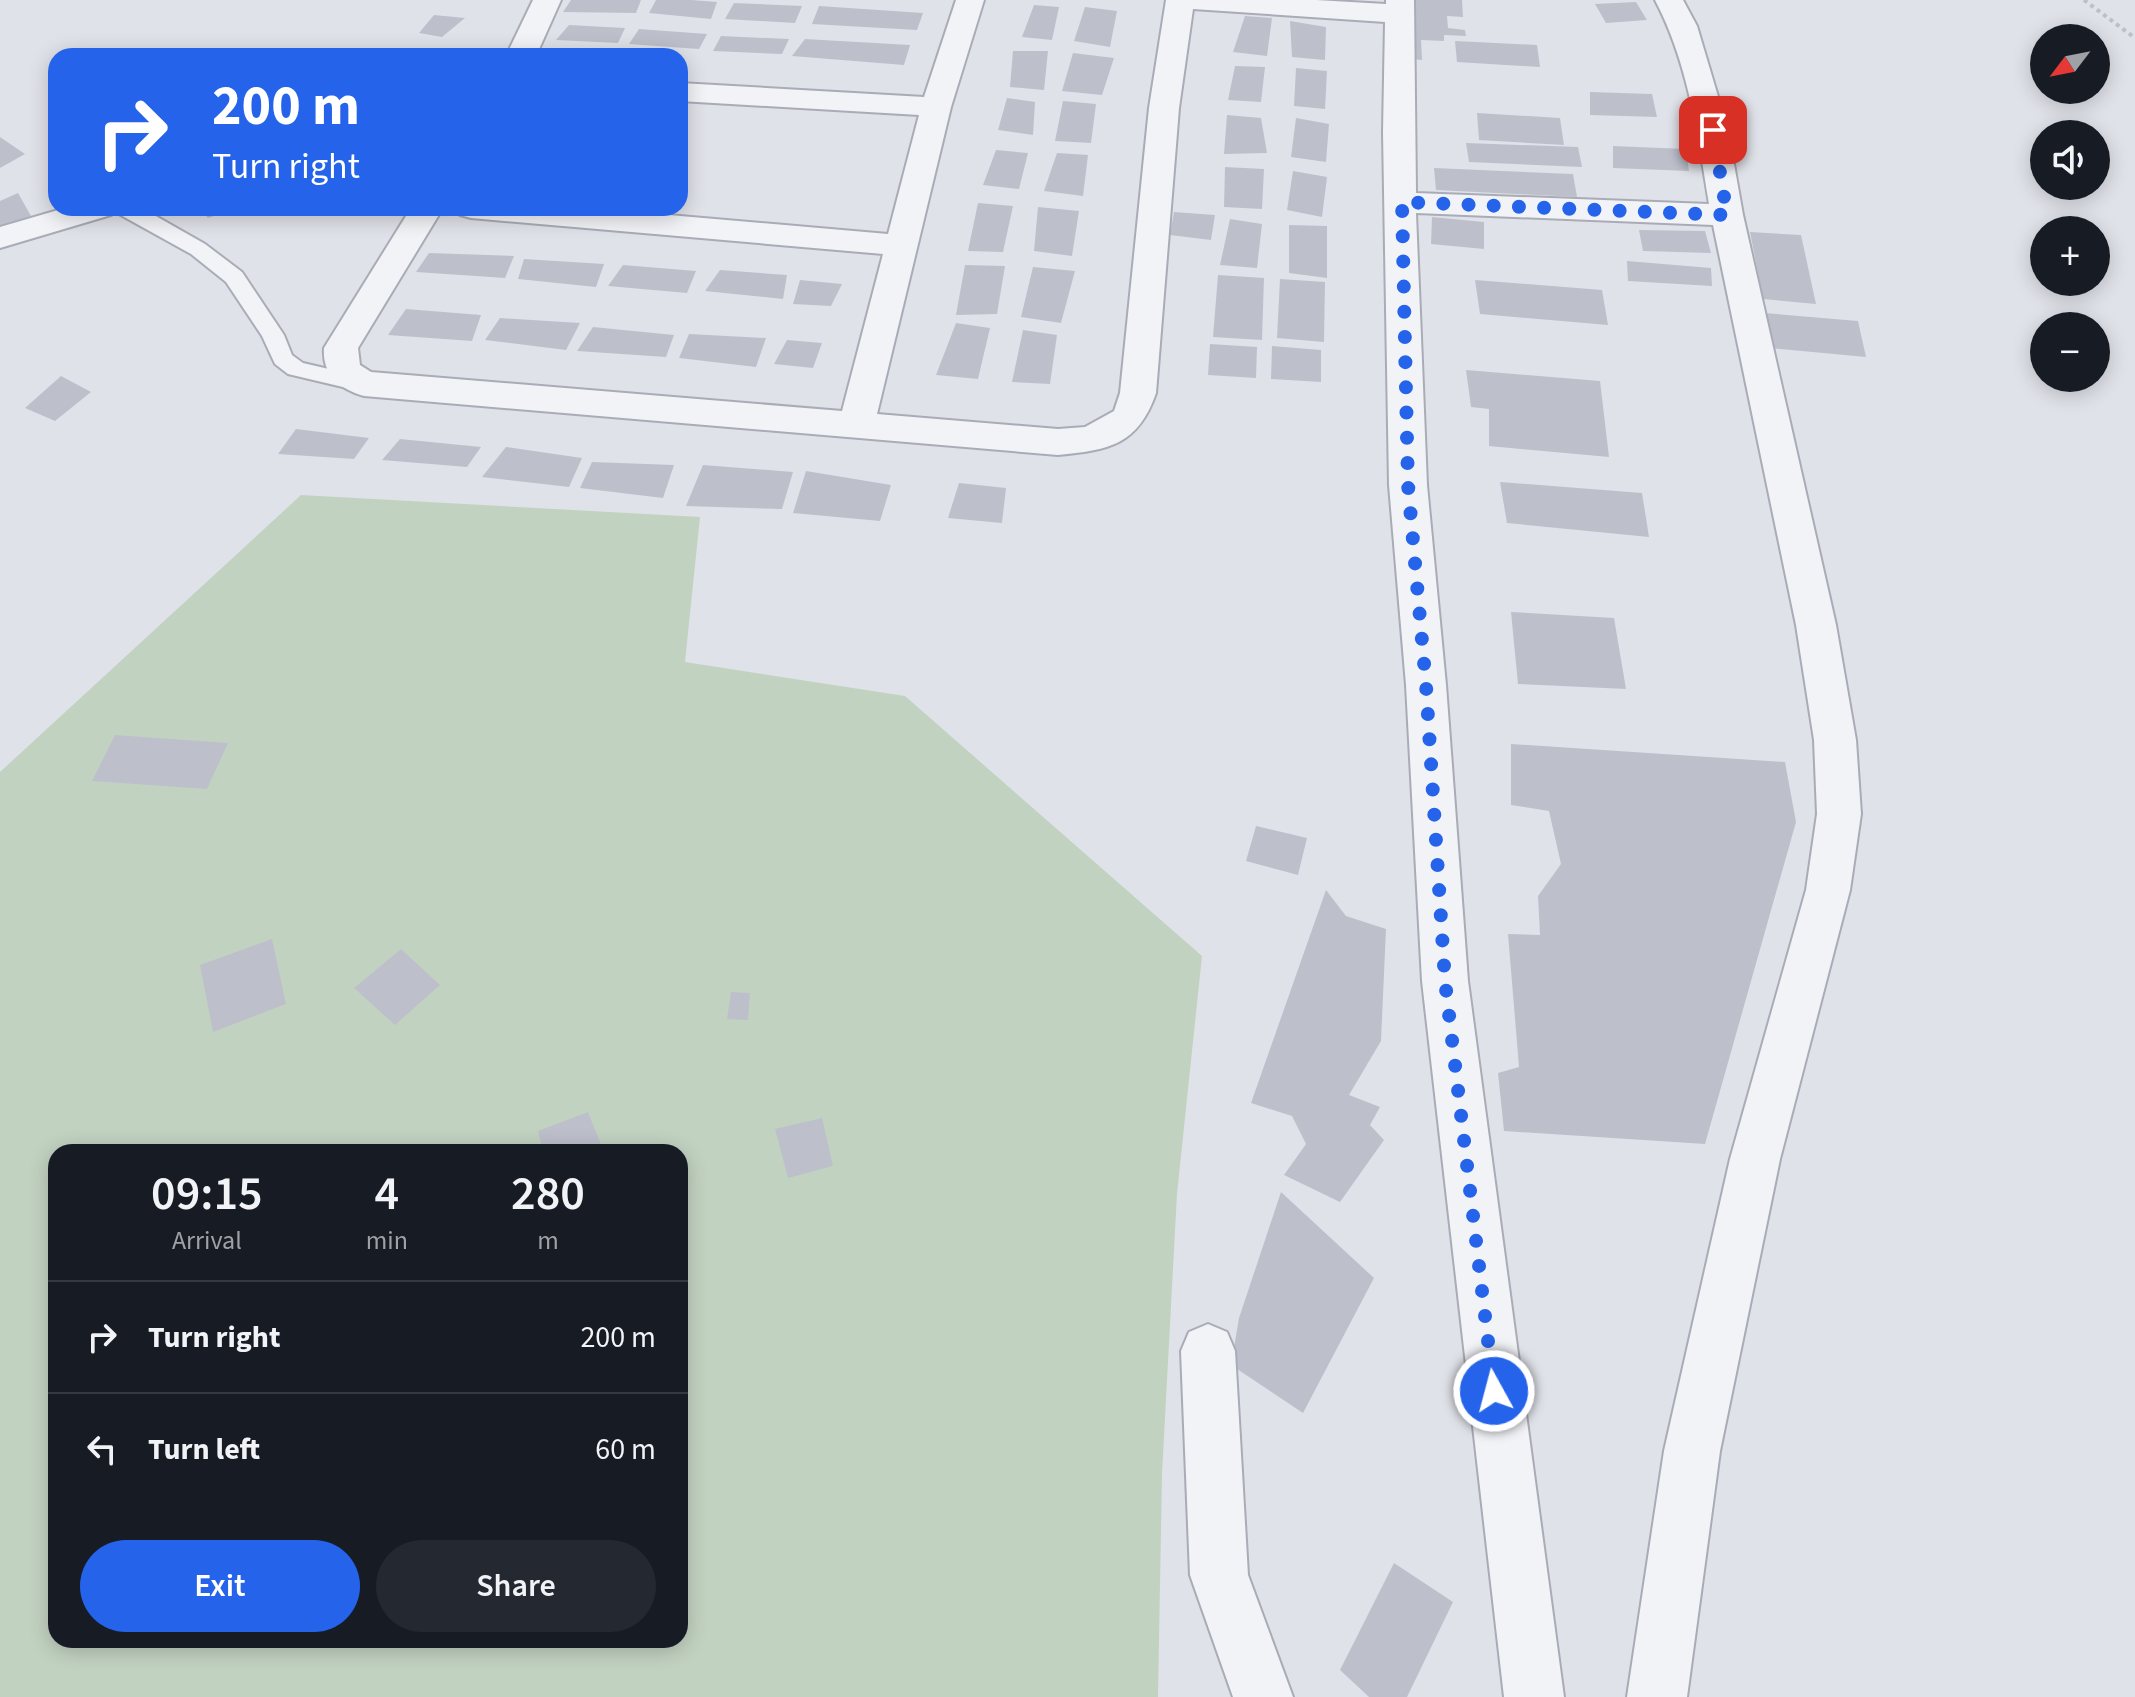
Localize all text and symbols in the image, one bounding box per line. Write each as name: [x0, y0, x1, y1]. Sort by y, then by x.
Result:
north arrow: [2030, 24, 2110, 104]
map controls: [2030, 24, 2110, 392]
text: 200 m: [212, 67, 360, 146]
icon: right: [80, 80, 184, 184]
pin: [1679, 96, 1747, 164]
icon: arrive: [1691, 108, 1735, 152]
button: sound: [2030, 120, 2110, 200]
text: Turn right: [212, 141, 360, 192]
button: +: [2030, 216, 2110, 296]
button: −: [2030, 312, 2110, 392]
text: 09:15: [151, 1160, 263, 1228]
text: 4: [375, 1160, 399, 1228]
text: 280: [511, 1160, 585, 1228]
text: Arrival: [172, 1222, 242, 1259]
text: min: [366, 1222, 408, 1259]
text: m: [537, 1222, 559, 1259]
icon: right: [80, 1315, 124, 1359]
text: Turn right: [148, 1316, 280, 1359]
text: 200 m: [580, 1316, 656, 1359]
position arrow: [1452, 1349, 1536, 1433]
icon: left: [80, 1427, 124, 1471]
text: Turn left: [148, 1428, 260, 1471]
text: 60 m: [595, 1428, 656, 1471]
button: Exit: [80, 1540, 360, 1632]
button: Share: [376, 1540, 656, 1632]

